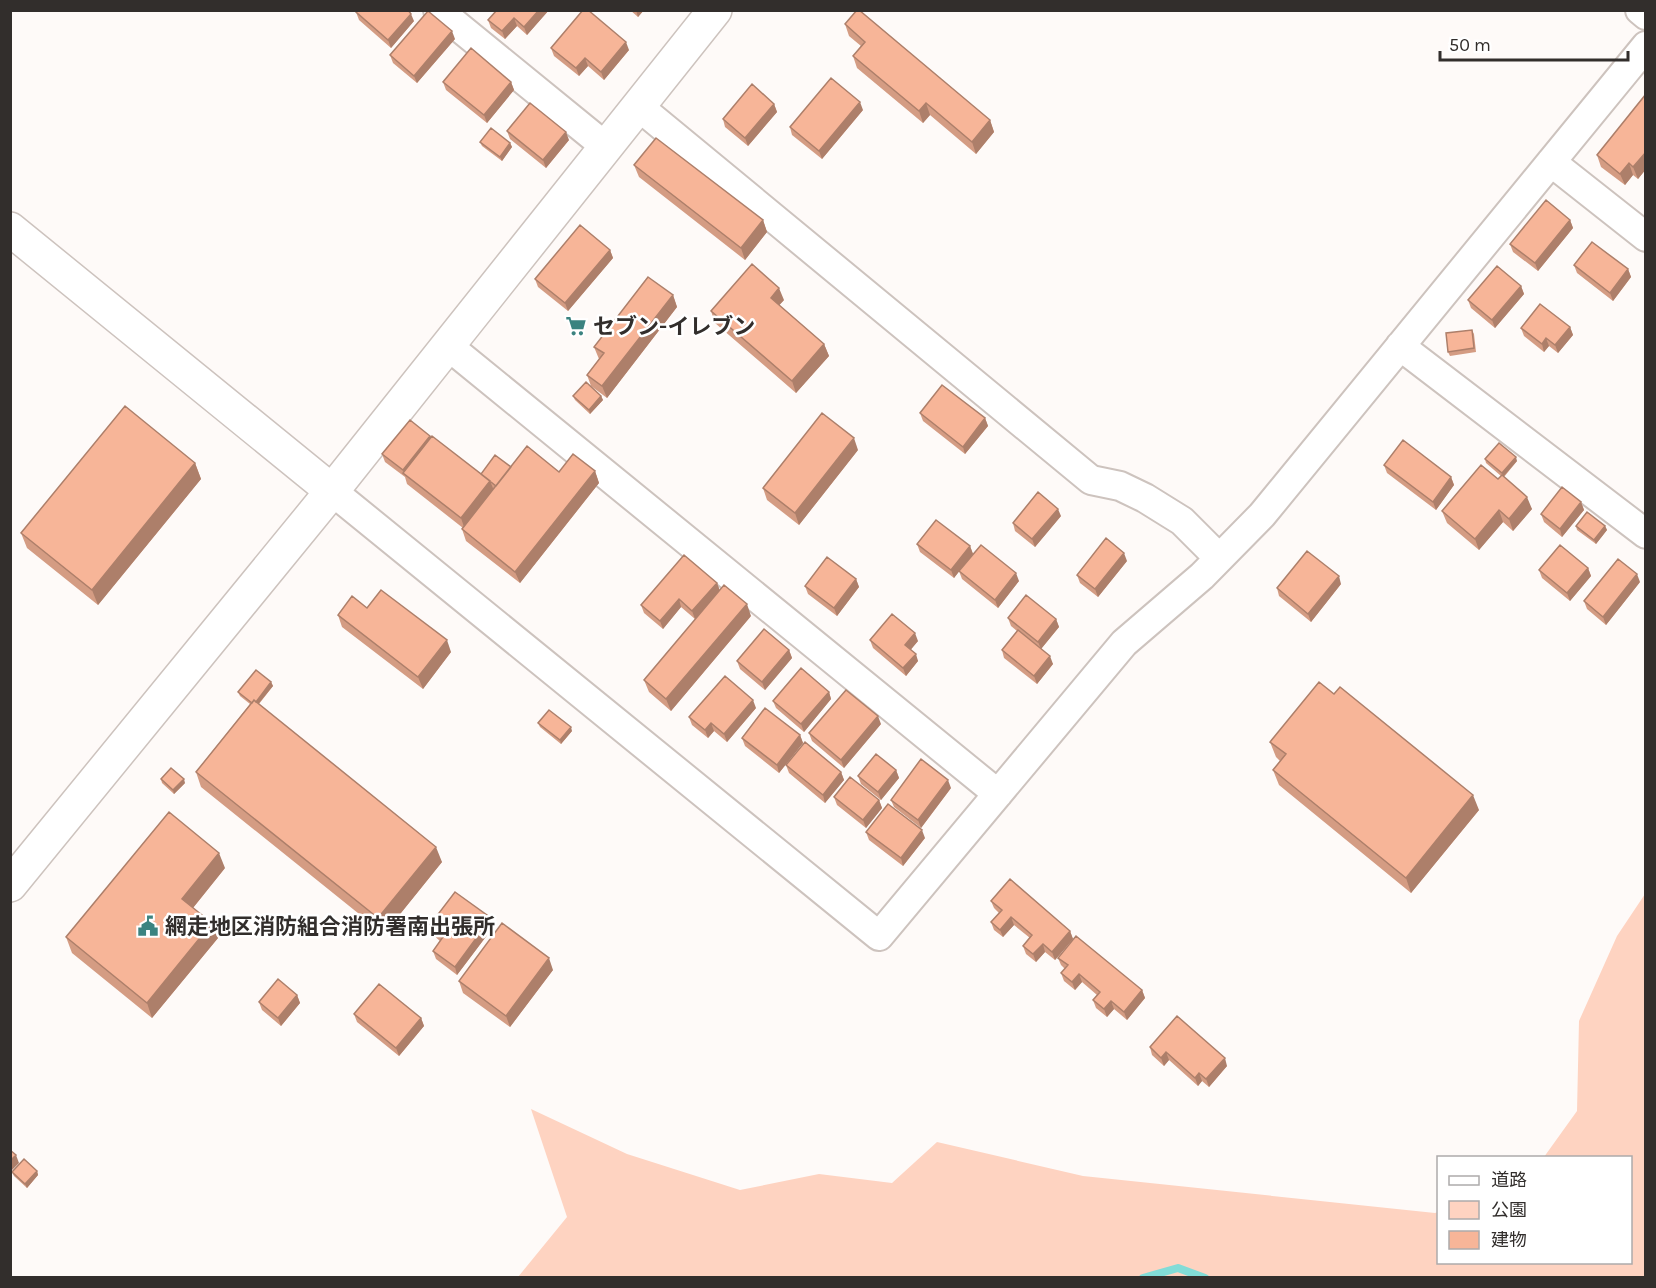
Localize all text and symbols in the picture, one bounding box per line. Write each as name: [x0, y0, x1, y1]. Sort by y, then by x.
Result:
scale bar: [1440, 24, 1628, 62]
text: 50 m: [1449, 34, 1491, 56]
supermarket icon: セブン-イレブン: [564, 314, 588, 338]
place label: セブン-イレブン: [593, 314, 755, 340]
public building icon: 網走地区消防組合消防署南出張所: [136, 914, 160, 938]
place label: 網走地区消防組合消防署南出張所: [165, 914, 495, 940]
legend: [1437, 1156, 1632, 1264]
text: 道路: [1491, 1169, 1527, 1191]
text: 公園: [1491, 1199, 1527, 1221]
text: 建物: [1491, 1229, 1527, 1251]

